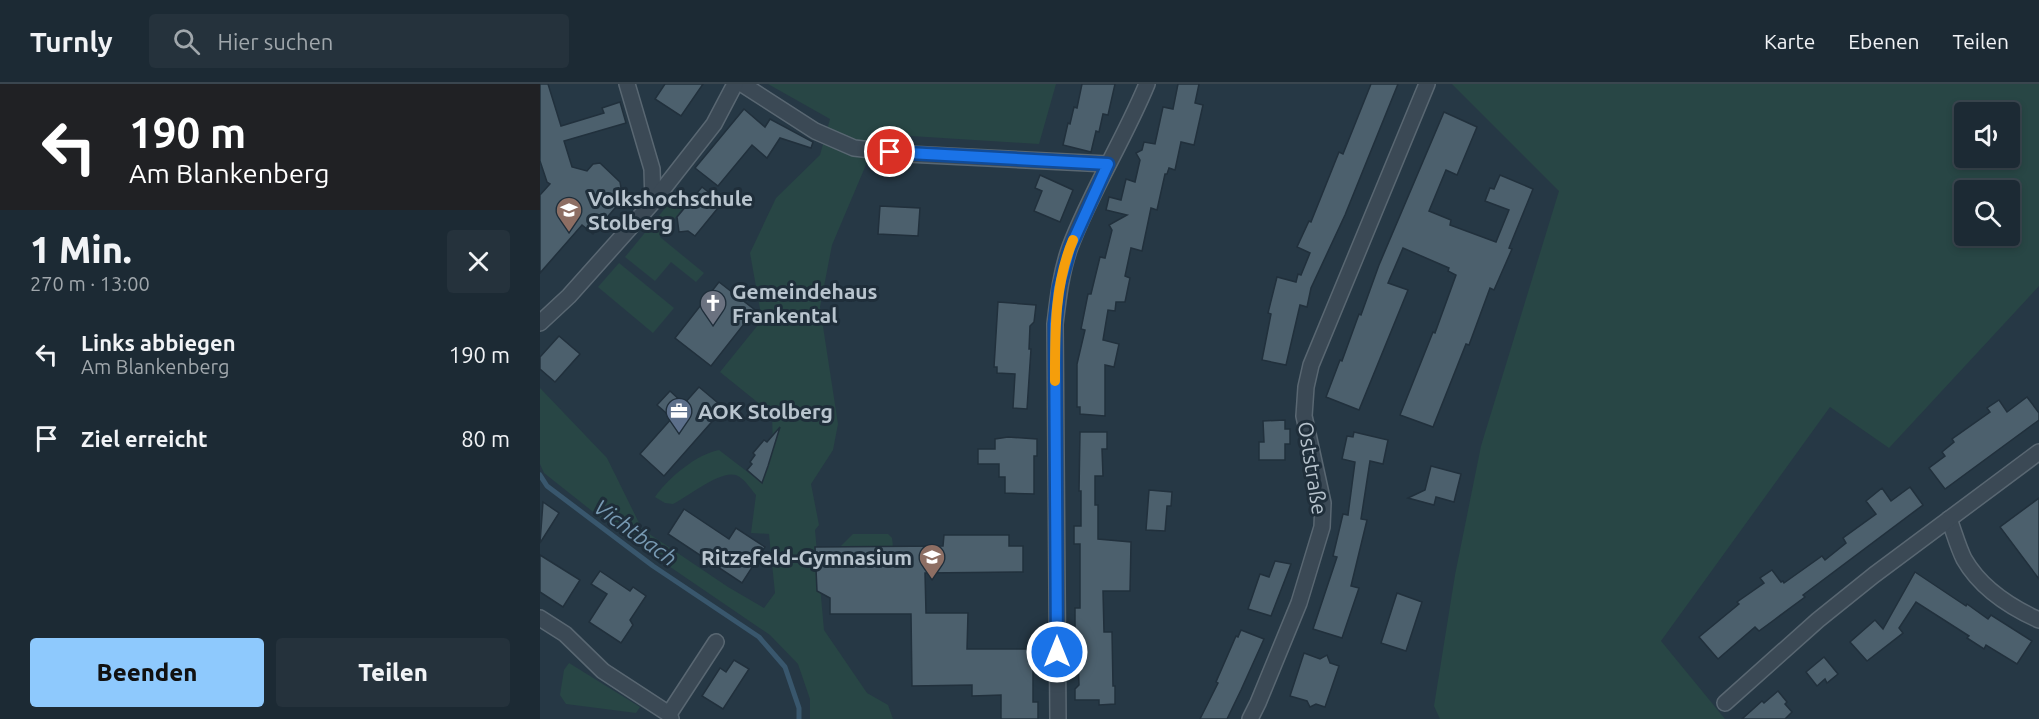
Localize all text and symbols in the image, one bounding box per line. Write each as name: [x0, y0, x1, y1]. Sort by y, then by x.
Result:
search box: [149, 14, 569, 68]
icon: search: [170, 25, 203, 58]
text: Turnly: [30, 26, 113, 57]
text: Hier suchen: [218, 29, 333, 54]
text: Karte: [1764, 29, 1815, 53]
text: Ebenen: [1848, 29, 1920, 53]
text: Teilen: [1953, 29, 2009, 53]
map controls: [1954, 102, 2020, 246]
button: sound: [1954, 102, 2020, 168]
icon: left: [30, 108, 108, 186]
text: 190 m: [129, 109, 246, 156]
pin: [864, 126, 915, 177]
icon: arrive: [873, 135, 906, 168]
text: Am Blankenberg: [129, 158, 330, 188]
button: search: [1954, 180, 2020, 246]
place label: Volkshochschule Stolberg: [588, 186, 753, 234]
school or university icon: Volkshochschule Stolberg: [554, 195, 584, 233]
text: 1 Min.: [30, 229, 132, 270]
button: close: [447, 230, 510, 293]
text: 270 m · 13:00: [30, 272, 150, 295]
place label: Gemeindehaus Frankental: [732, 279, 878, 327]
church icon: Gemeindehaus Frankental: [698, 288, 728, 326]
text: Links abbiegen: [81, 330, 236, 355]
icon: left: [30, 338, 63, 371]
text: 190 m: [449, 342, 510, 367]
text: Am Blankenberg: [81, 355, 230, 378]
office icon: AOK Stolberg: [664, 396, 694, 434]
place label: AOK Stolberg: [698, 399, 833, 423]
street label: Oststraße: [1294, 420, 1332, 516]
icon: arrive: [30, 422, 63, 455]
text: Ziel erreicht: [81, 426, 208, 451]
text: 80 m: [461, 426, 510, 451]
water label: Vichtbach: [590, 494, 682, 570]
school or university icon: Ritzefeld-Gymnasium: [917, 542, 947, 580]
place label: Ritzefeld-Gymnasium: [701, 545, 912, 569]
position arrow: [1025, 620, 1089, 684]
button: Beenden: [30, 638, 264, 707]
button: Teilen: [276, 638, 510, 707]

